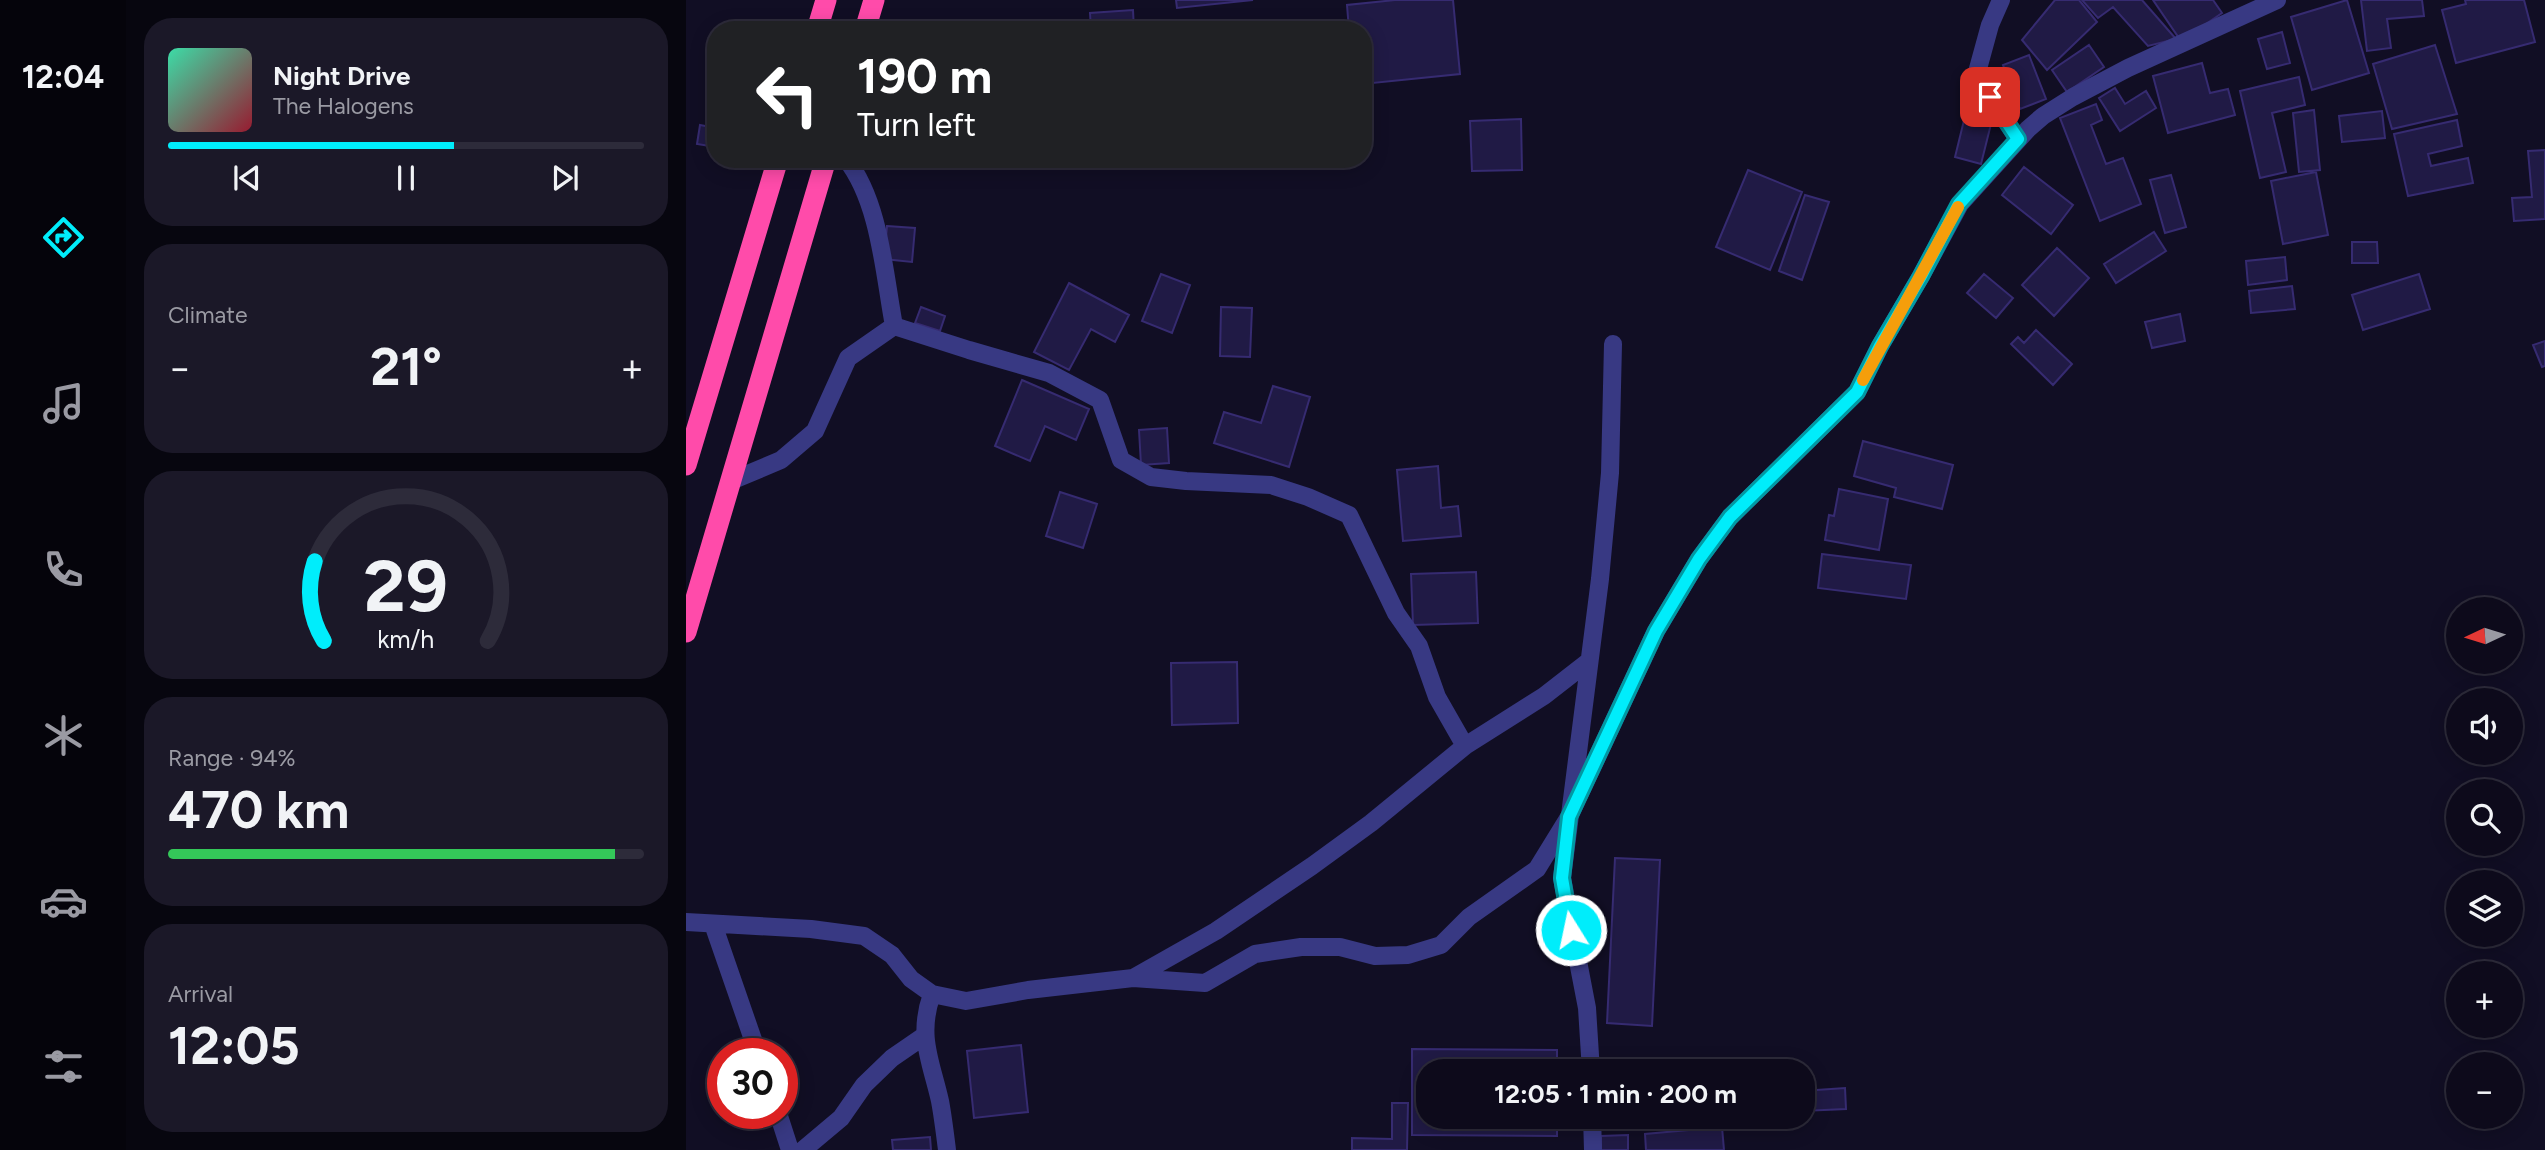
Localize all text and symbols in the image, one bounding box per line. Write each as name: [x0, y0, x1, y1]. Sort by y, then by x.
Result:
text: 190 m: [857, 46, 992, 105]
icon: left: [742, 49, 833, 140]
text: 12:04: [22, 58, 104, 96]
text: Night Drive: [273, 60, 410, 92]
pin: [1960, 67, 2020, 127]
icon: arrive: [1971, 78, 2009, 116]
text: The Halogens: [273, 92, 414, 120]
text: Turn left: [857, 106, 976, 144]
icon: previous: [228, 159, 266, 197]
icon: pause: [387, 159, 425, 197]
icon: next: [546, 159, 584, 197]
icon: directions: [39, 213, 88, 262]
text: Climate: [168, 301, 247, 329]
text: 21°: [370, 336, 442, 398]
text: −: [168, 345, 192, 391]
text: +: [620, 345, 644, 391]
icon: music: [39, 379, 88, 428]
text: 29: [364, 542, 448, 629]
icon: phone: [39, 545, 88, 594]
north arrow: [2446, 597, 2524, 674]
map controls: [2446, 597, 2523, 1129]
text: km/h: [377, 624, 435, 654]
button: sound: [2446, 688, 2523, 765]
icon: climate: [39, 711, 88, 760]
text: Range · 94%: [168, 744, 296, 772]
text: 470 km: [168, 779, 349, 841]
button: search: [2446, 779, 2523, 856]
button: layers: [2446, 870, 2523, 947]
icon: car: [39, 877, 88, 926]
position arrow: [1534, 893, 1608, 967]
button: +: [2446, 961, 2523, 1038]
text: Arrival: [168, 980, 233, 1008]
text: 12:05: [168, 1015, 300, 1077]
speed limit sign: 30: [707, 1038, 798, 1129]
icon: filters: [39, 1042, 88, 1091]
button: −: [2446, 1052, 2523, 1129]
text: 12:05 · 1 min · 200 m: [1494, 1078, 1737, 1110]

